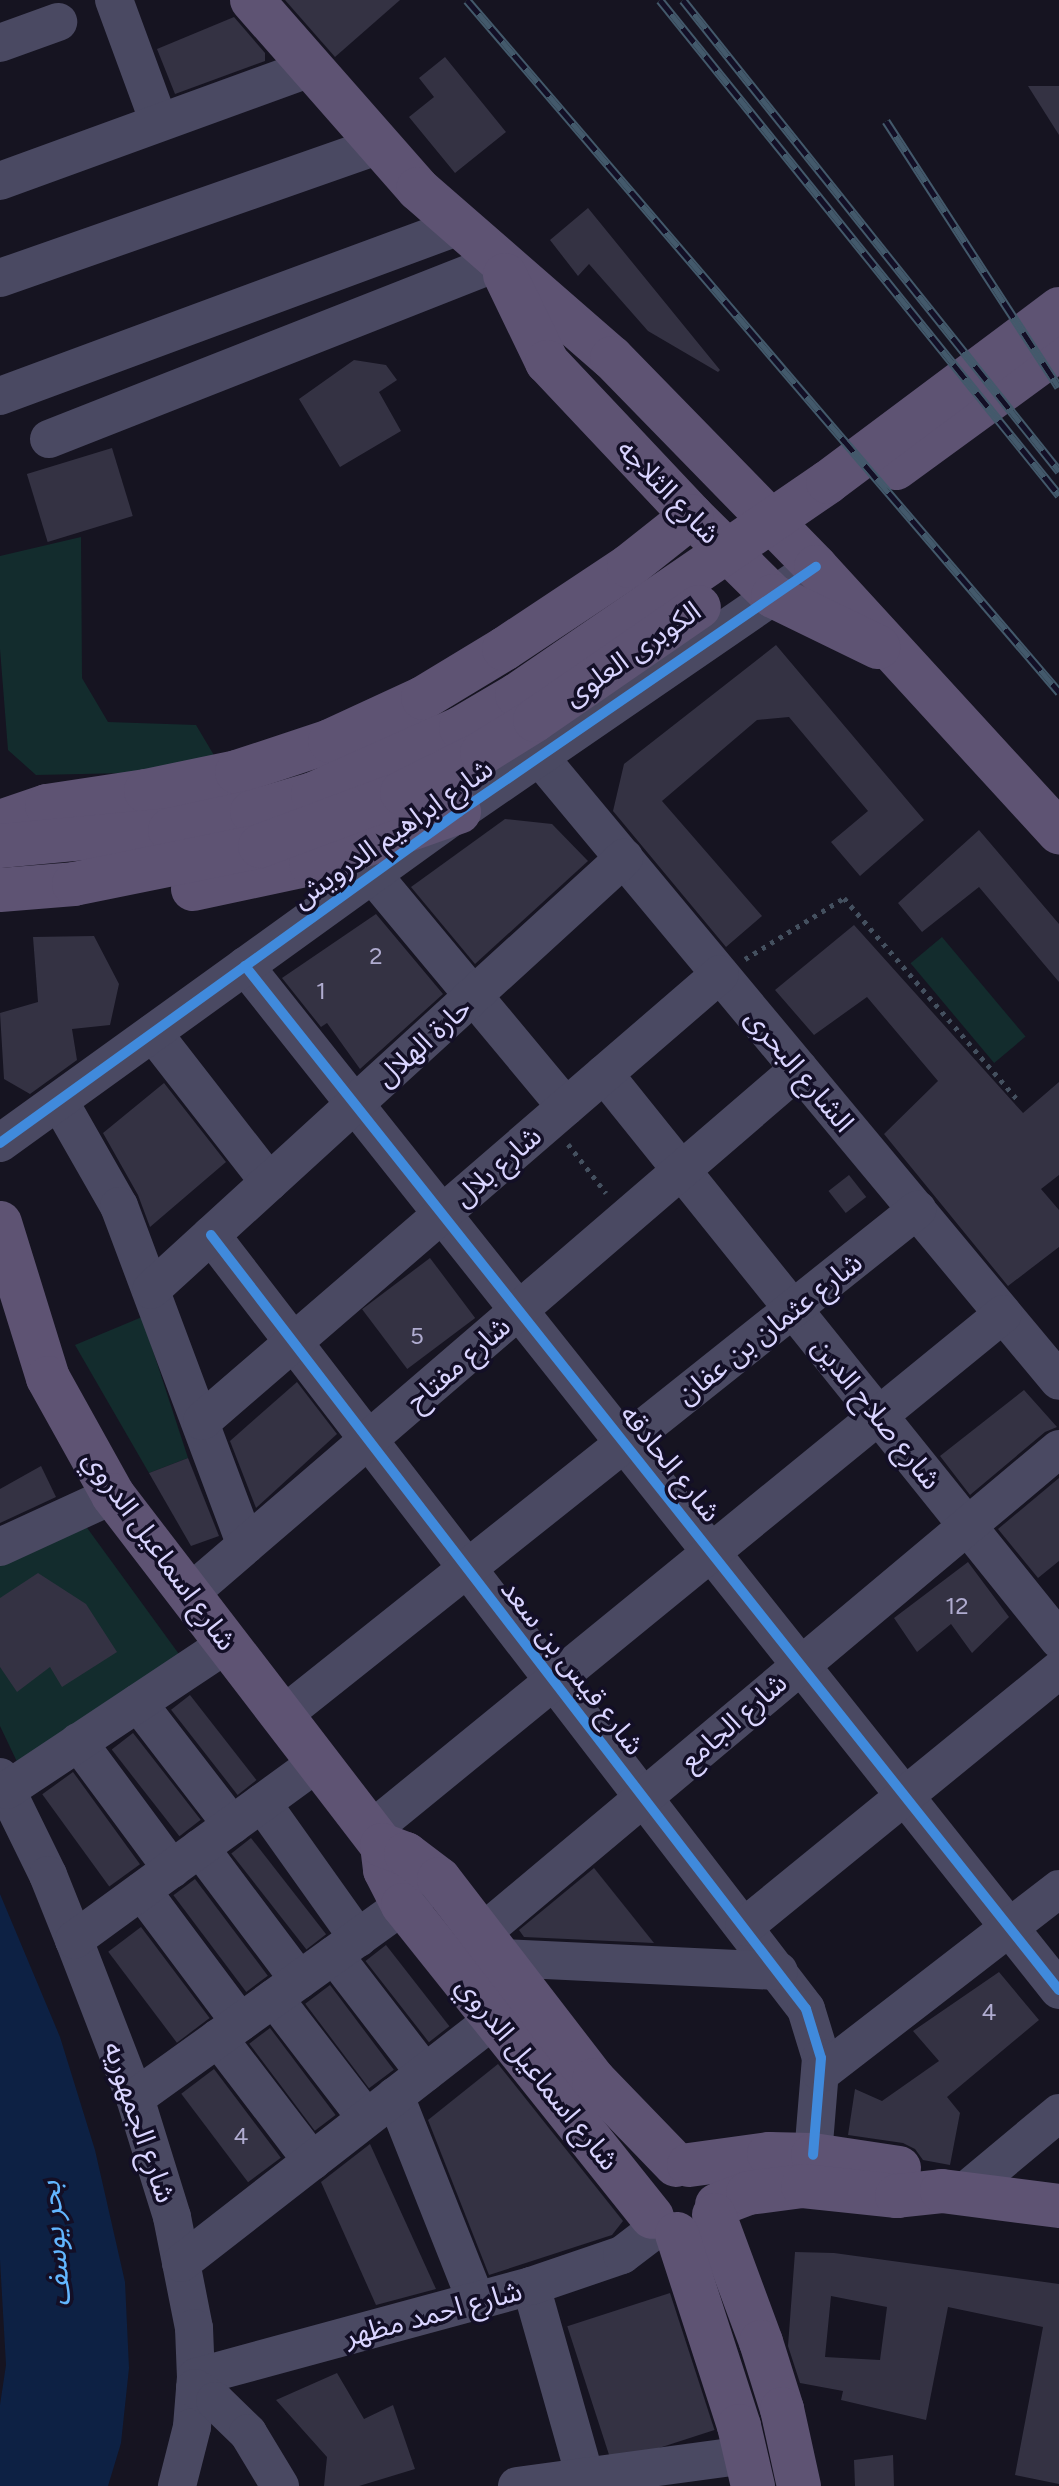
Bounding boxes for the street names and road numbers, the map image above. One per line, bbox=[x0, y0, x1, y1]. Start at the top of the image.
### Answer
street label: شارع الثلاجه bbox=[611, 432, 727, 550]
street label: الكوبرى العلوى bbox=[557, 593, 707, 713]
street label: شارع ابراهيم الدرويش bbox=[285, 751, 499, 915]
street label: حارة الهلال bbox=[368, 991, 478, 1093]
street label: الشارع البحرى bbox=[739, 1001, 861, 1139]
street label: شارع بلال bbox=[446, 1119, 548, 1213]
street label: شارع عثمان بن عفان bbox=[669, 1245, 869, 1411]
street label: شارع مفتاح bbox=[399, 1309, 517, 1417]
street label: شارع صلاح الدين bbox=[805, 1330, 949, 1496]
street label: شارع الحادقه bbox=[614, 1398, 728, 1528]
street label: شارع اسماعيل الدروي bbox=[76, 1443, 244, 1657]
street label: شارع قيس بن سعد bbox=[494, 1573, 652, 1761]
street label: شارع الجامع bbox=[673, 1665, 793, 1777]
street label: شارع اسماعيل الدروي bbox=[450, 1969, 626, 2177]
street label: شارع الجمهوريه bbox=[97, 2037, 183, 2207]
street label: شارع احمد مظهر bbox=[341, 2273, 525, 2353]

